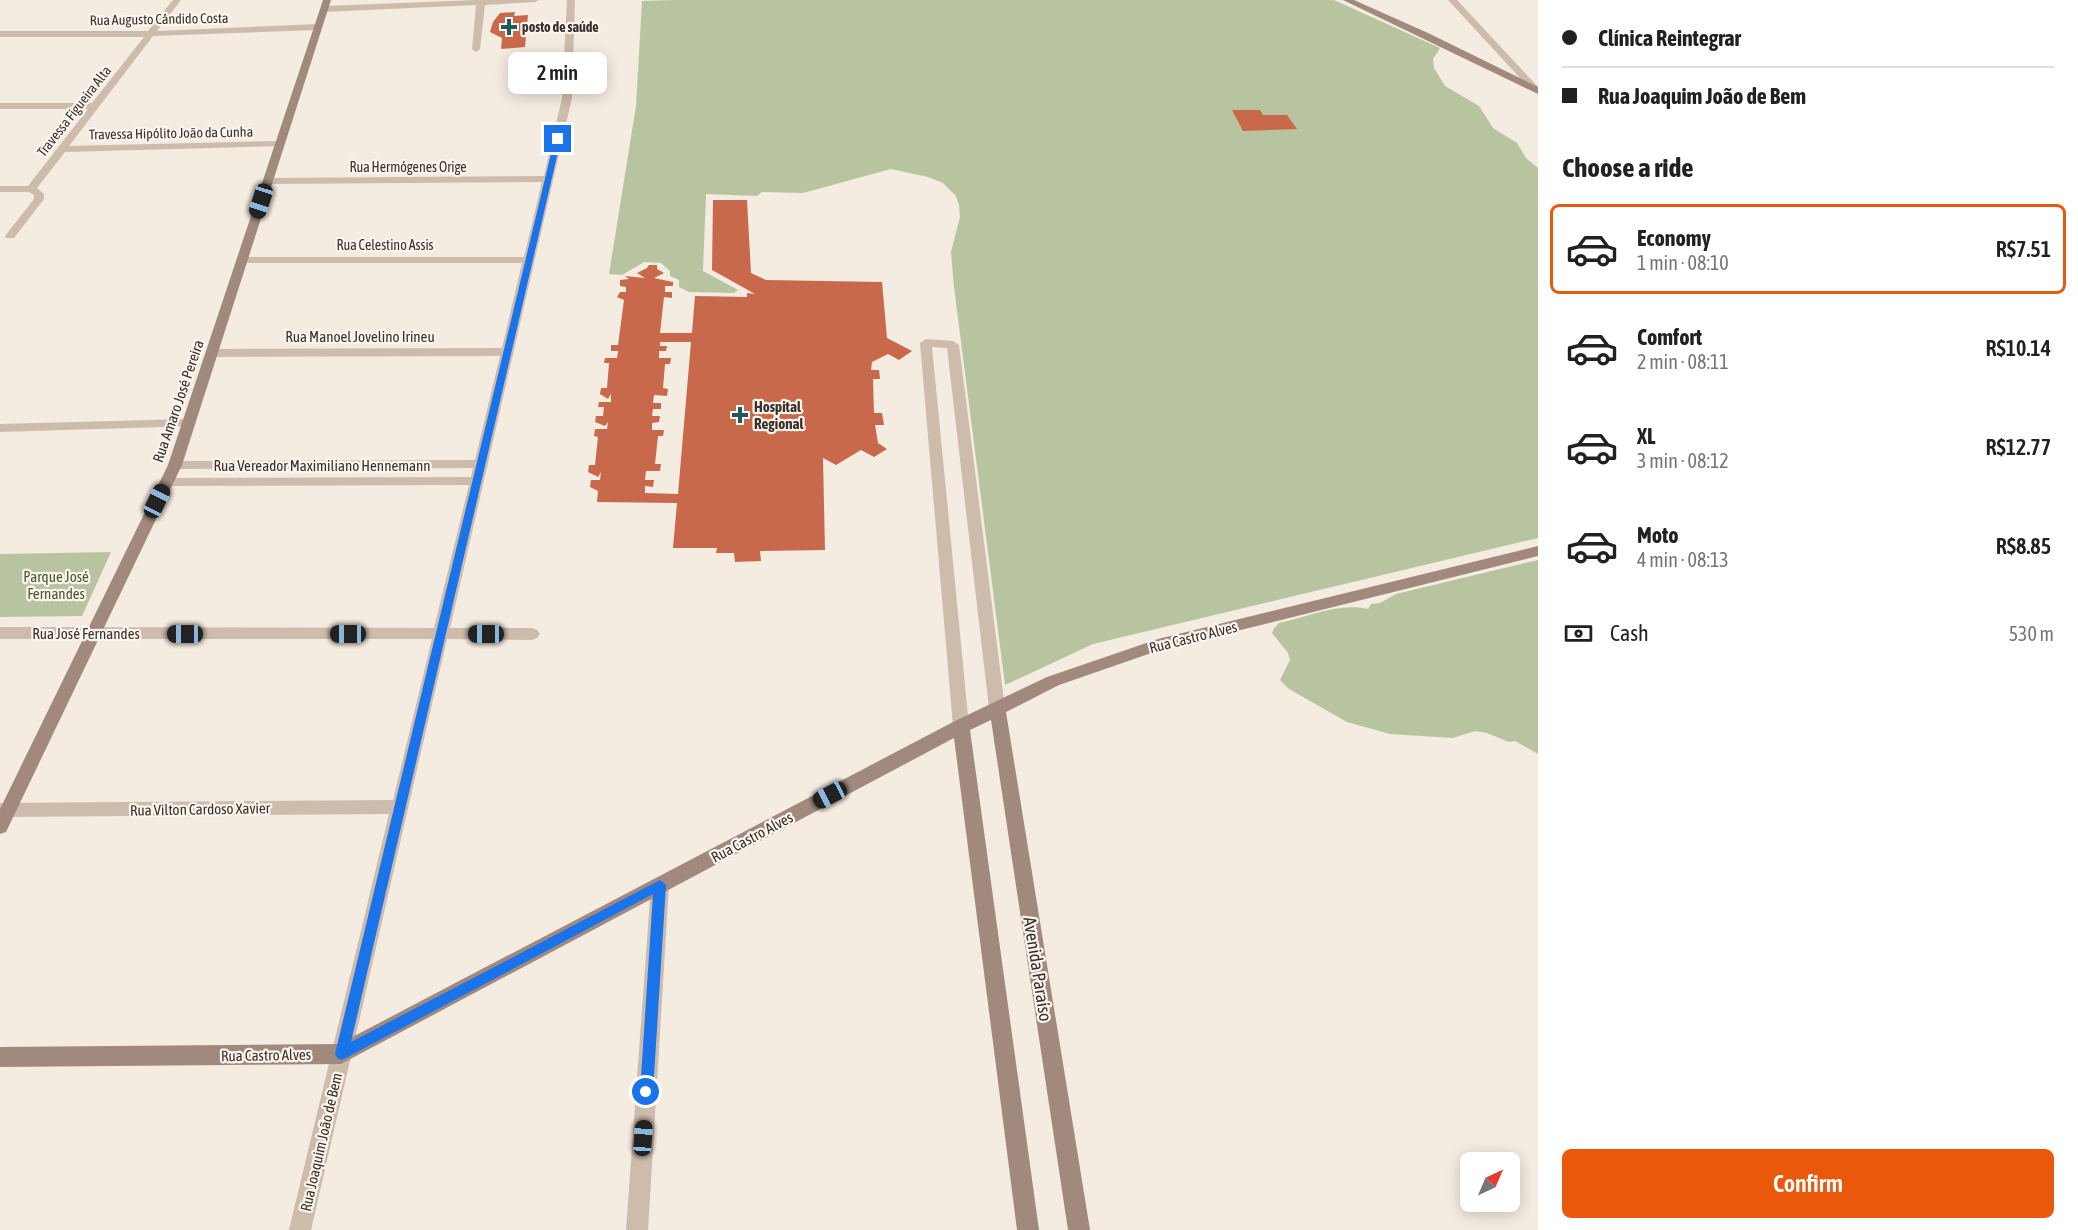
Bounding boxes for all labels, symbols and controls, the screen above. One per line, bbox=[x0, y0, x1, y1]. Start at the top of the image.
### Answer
street label: Rua Augusto Cândido Costa bbox=[89, 10, 229, 28]
marker: posto de saúde bbox=[500, 18, 518, 36]
place label: posto de saúde bbox=[522, 19, 599, 35]
text: Clínica Reintegrar bbox=[1598, 25, 1741, 51]
callout: 2 min bbox=[508, 52, 608, 94]
text: 2 min bbox=[537, 61, 578, 84]
street label: Travessa Figueira Alta bbox=[34, 63, 114, 159]
text: Rua Joaquim João de Bem bbox=[1598, 83, 1806, 109]
street label: Travessa Hipólito João da Cunha bbox=[89, 124, 253, 142]
route end bbox=[544, 125, 571, 152]
text: Choose a ride bbox=[1562, 152, 1694, 183]
street label: Rua Hermógenes Orige bbox=[349, 159, 467, 175]
car bbox=[247, 181, 275, 221]
icon: car bbox=[1565, 222, 1619, 276]
text: Economy bbox=[1637, 225, 1711, 251]
text: R$7.51 bbox=[1996, 236, 2051, 262]
street label: Rua Celestino Assis bbox=[336, 237, 434, 253]
text: 1 min · 08:10 bbox=[1637, 251, 1729, 274]
icon: car bbox=[1565, 321, 1619, 375]
text: Comfort bbox=[1637, 324, 1702, 350]
street label: Rua Manoel Jovelino Irineu bbox=[285, 328, 435, 345]
text: R$10.14 bbox=[1985, 335, 2051, 361]
street label: Rua Amaro José Pereira bbox=[149, 338, 207, 464]
text: 2 min · 08:11 bbox=[1637, 350, 1729, 373]
place label: Hospital Regional bbox=[754, 398, 805, 432]
marker: Hospital Regional bbox=[731, 406, 749, 424]
icon: car bbox=[1565, 420, 1619, 474]
text: XL bbox=[1637, 423, 1655, 449]
text: R$12.77 bbox=[1985, 434, 2051, 460]
text: 3 min · 08:12 bbox=[1637, 449, 1729, 472]
street label: Rua Vereador Maximiliano Hennemann bbox=[213, 457, 431, 474]
car bbox=[141, 481, 173, 521]
icon: car bbox=[1565, 519, 1619, 573]
text: Moto bbox=[1637, 522, 1679, 548]
text: R$8.85 bbox=[1996, 533, 2051, 559]
text: 4 min · 08:13 bbox=[1637, 548, 1729, 571]
park label: Parque José Fernandes bbox=[23, 568, 89, 602]
icon: cash bbox=[1562, 617, 1595, 650]
street label: Rua Castro Alves bbox=[1147, 618, 1239, 656]
text: Cash bbox=[1610, 620, 1649, 646]
text: 530 m bbox=[2009, 622, 2054, 645]
street label: Rua José Fernandes bbox=[32, 625, 140, 642]
car bbox=[167, 625, 203, 643]
car bbox=[330, 625, 366, 643]
car bbox=[468, 625, 504, 643]
car bbox=[810, 779, 850, 811]
street label: Rua Vilton Cardoso Xavier bbox=[130, 799, 271, 819]
street label: Rua Castro Alves bbox=[708, 808, 796, 866]
street label: Avenida Paraíso bbox=[1019, 915, 1057, 1023]
street label: Rua Castro Alves bbox=[221, 1046, 311, 1064]
street label: Rua Joaquim João de Bem bbox=[297, 1071, 345, 1213]
route start bbox=[632, 1078, 659, 1105]
car bbox=[633, 1119, 653, 1157]
button: Confirm bbox=[1562, 1149, 2054, 1218]
north arrow bbox=[1460, 1152, 1520, 1212]
map controls bbox=[1460, 1152, 1520, 1212]

